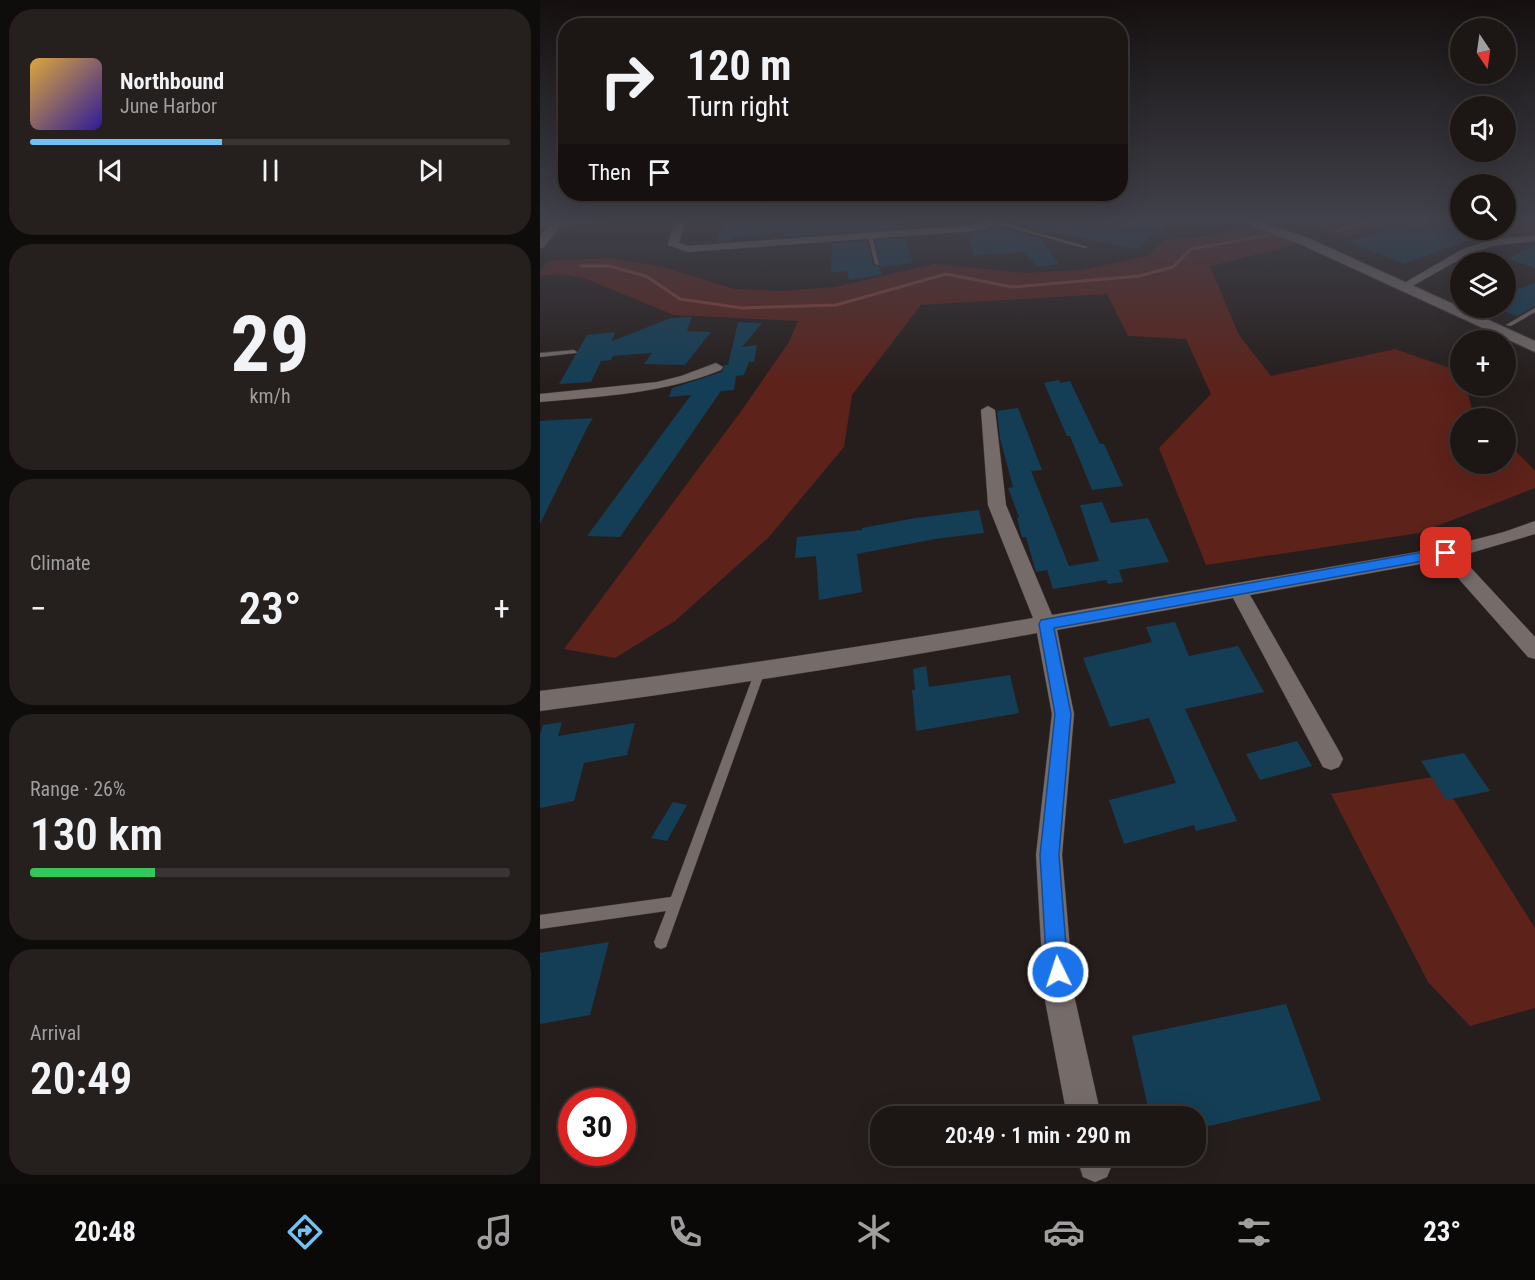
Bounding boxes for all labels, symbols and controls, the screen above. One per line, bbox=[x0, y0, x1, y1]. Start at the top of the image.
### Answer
north arrow bbox=[1450, 18, 1516, 84]
map controls bbox=[1450, 18, 1516, 474]
text: 120 m bbox=[687, 41, 792, 90]
icon: right bbox=[588, 42, 666, 120]
text: Northbound bbox=[120, 69, 224, 94]
text: Turn right bbox=[687, 91, 789, 123]
text: June Harbor bbox=[120, 94, 217, 118]
button: sound bbox=[1450, 96, 1516, 162]
icon: previous bbox=[94, 154, 127, 187]
icon: pause bbox=[254, 154, 287, 187]
icon: next bbox=[414, 154, 447, 187]
icon: arrive bbox=[643, 156, 676, 189]
text: Then bbox=[588, 160, 631, 185]
button: search bbox=[1450, 174, 1516, 240]
button: layers bbox=[1450, 252, 1516, 318]
text: 29 bbox=[231, 299, 309, 390]
button: + bbox=[1450, 330, 1516, 396]
text: km/h bbox=[249, 384, 291, 408]
button: − bbox=[1450, 408, 1516, 474]
pin bbox=[1420, 527, 1471, 578]
icon: arrive bbox=[1429, 536, 1462, 569]
text: Climate bbox=[30, 551, 90, 575]
text: 23° bbox=[239, 582, 301, 635]
text: − bbox=[30, 589, 47, 628]
text: + bbox=[494, 589, 510, 628]
text: Range · 26% bbox=[30, 777, 126, 801]
text: 130 km bbox=[30, 808, 163, 861]
position arrow bbox=[1026, 940, 1090, 1004]
text: Arrival bbox=[30, 1021, 81, 1045]
text: 20:49 bbox=[30, 1052, 132, 1105]
speed limit sign: 30 bbox=[558, 1088, 636, 1166]
text: 20:49 · 1 min · 290 m bbox=[945, 1123, 1131, 1148]
icon: directions bbox=[284, 1211, 326, 1253]
icon: music bbox=[474, 1211, 516, 1253]
icon: phone bbox=[664, 1211, 706, 1253]
icon: climate bbox=[853, 1211, 895, 1253]
icon: car bbox=[1043, 1211, 1085, 1253]
icon: filters bbox=[1233, 1211, 1275, 1253]
text: 20:48 bbox=[74, 1216, 136, 1248]
text: 23° bbox=[1423, 1216, 1461, 1248]

